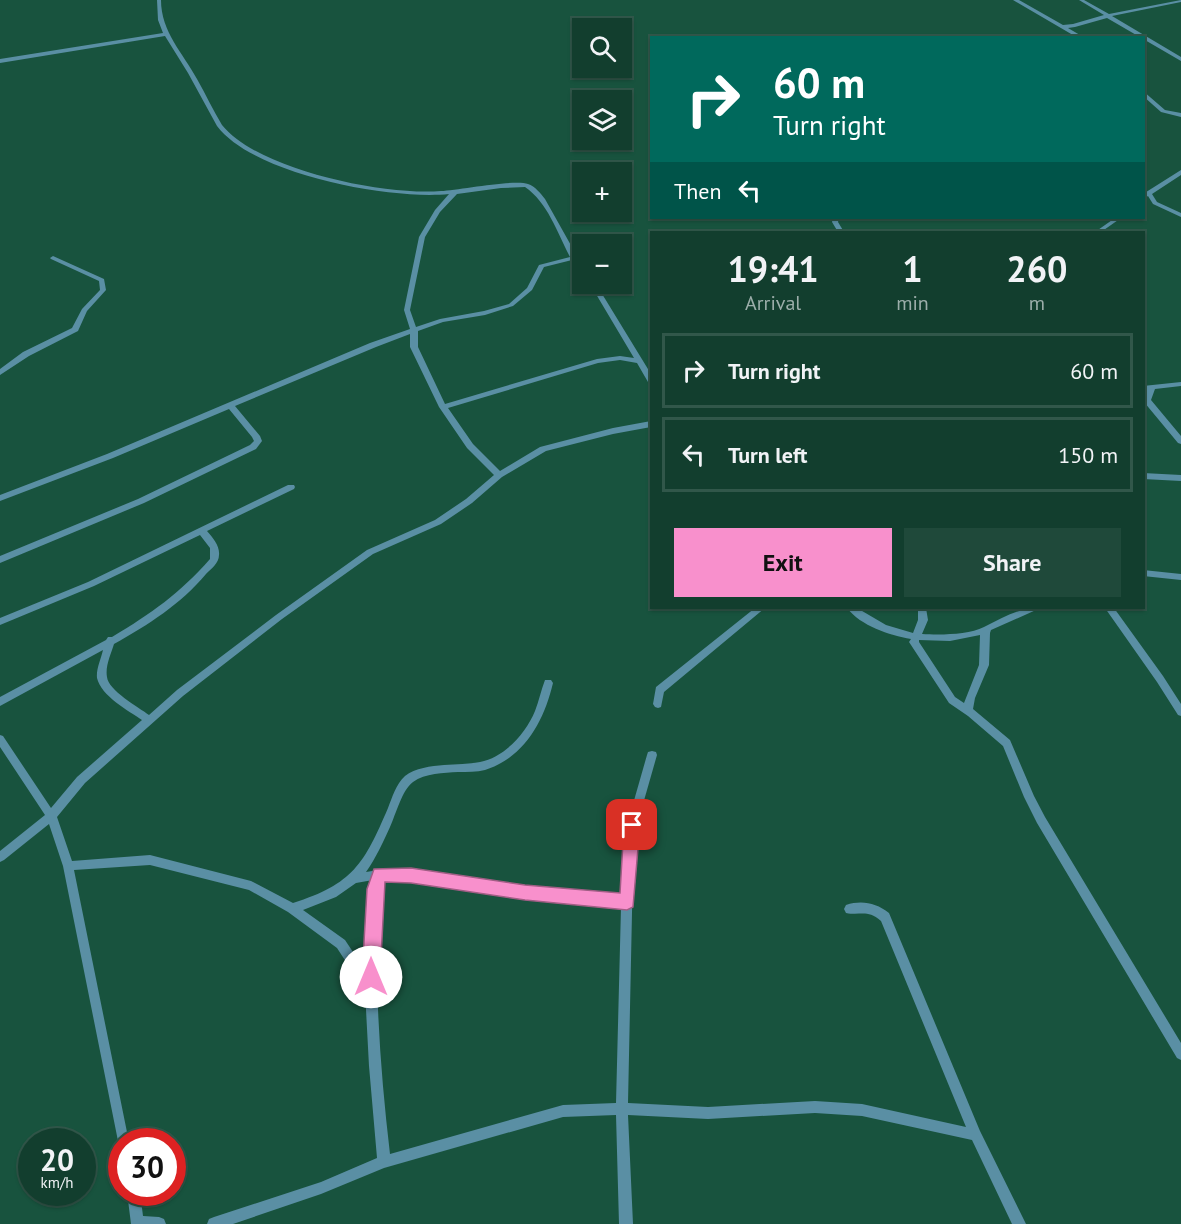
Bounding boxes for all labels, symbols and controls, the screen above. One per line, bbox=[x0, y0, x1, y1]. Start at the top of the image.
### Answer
map controls bbox=[572, 18, 632, 294]
button: search bbox=[572, 18, 632, 78]
text: 60 m bbox=[773, 55, 865, 110]
icon: right bbox=[674, 60, 752, 138]
button: layers bbox=[572, 90, 632, 150]
text: Turn right bbox=[773, 108, 886, 142]
button: + bbox=[572, 162, 632, 222]
icon: left bbox=[733, 174, 766, 207]
text: Then bbox=[674, 177, 721, 205]
button: − bbox=[572, 234, 632, 294]
text: 19:41 bbox=[727, 245, 819, 292]
text: 1 bbox=[902, 245, 923, 292]
text: 260 bbox=[1006, 245, 1068, 292]
text: Arrival bbox=[745, 290, 801, 316]
text: min bbox=[896, 290, 929, 316]
text: m bbox=[1029, 290, 1045, 316]
icon: right bbox=[677, 354, 710, 387]
text: Turn right bbox=[728, 357, 820, 385]
text: 60 m bbox=[1070, 357, 1118, 385]
icon: left bbox=[677, 438, 710, 471]
text: Turn left bbox=[728, 441, 808, 469]
text: 150 m bbox=[1058, 441, 1118, 469]
button: Exit bbox=[674, 528, 892, 597]
button: Share bbox=[904, 528, 1121, 597]
pin bbox=[606, 799, 657, 850]
icon: arrive bbox=[615, 808, 648, 841]
position arrow bbox=[339, 945, 403, 1009]
speed limit sign: 30 bbox=[108, 1128, 186, 1206]
text: 20 bbox=[40, 1140, 74, 1179]
text: km/h bbox=[41, 1173, 73, 1192]

